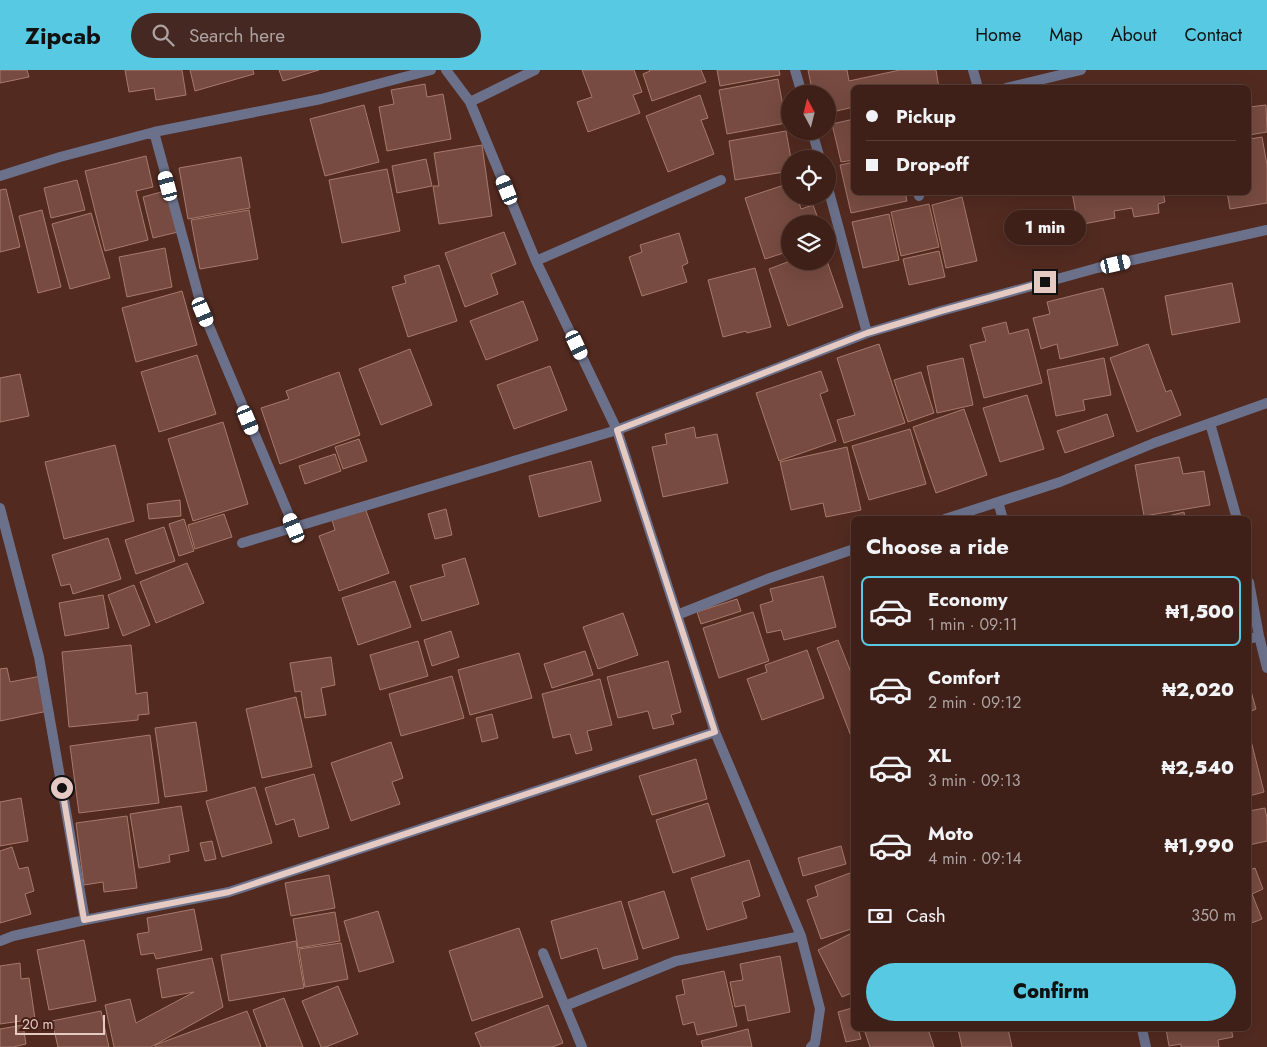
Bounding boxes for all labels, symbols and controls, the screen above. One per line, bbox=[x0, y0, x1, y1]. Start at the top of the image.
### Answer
search box bbox=[131, 13, 481, 58]
text: Zipcab bbox=[25, 18, 101, 53]
icon: search bbox=[149, 21, 177, 49]
text: Search here bbox=[189, 22, 285, 49]
text: Home bbox=[975, 22, 1021, 48]
text: Map bbox=[1049, 22, 1083, 48]
text: About bbox=[1111, 22, 1156, 48]
text: Contact bbox=[1184, 22, 1242, 48]
north arrow bbox=[781, 85, 836, 140]
map controls bbox=[781, 85, 836, 270]
text: Pickup bbox=[896, 103, 956, 130]
button: locate bbox=[781, 150, 836, 205]
text: Drop-off bbox=[896, 151, 969, 178]
car bbox=[156, 170, 179, 202]
car bbox=[494, 173, 519, 207]
callout: 1 min bbox=[1004, 210, 1086, 244]
button: layers bbox=[781, 215, 836, 270]
text: 1 min bbox=[1025, 216, 1065, 239]
car bbox=[1099, 253, 1132, 275]
route end bbox=[1034, 271, 1056, 293]
car bbox=[190, 295, 215, 329]
car bbox=[563, 328, 590, 362]
car bbox=[235, 403, 260, 437]
car bbox=[281, 511, 306, 545]
text: Choose a ride bbox=[866, 530, 1009, 562]
text: Economy bbox=[928, 586, 1008, 613]
icon: car bbox=[868, 589, 913, 634]
text: ₦1,500 bbox=[1165, 598, 1234, 625]
text: 1 min · 09:11 bbox=[928, 613, 1017, 636]
text: Comfort bbox=[928, 664, 1000, 691]
icon: car bbox=[868, 667, 913, 712]
text: ₦2,020 bbox=[1162, 676, 1234, 703]
text: 2 min · 09:12 bbox=[928, 691, 1021, 714]
text: XL bbox=[928, 742, 951, 769]
icon: car bbox=[868, 745, 913, 790]
text: ₦2,540 bbox=[1162, 754, 1234, 781]
text: 3 min · 09:13 bbox=[928, 769, 1021, 792]
route start bbox=[51, 777, 73, 799]
text: Moto bbox=[928, 820, 973, 847]
icon: car bbox=[868, 823, 913, 868]
text: ₦1,990 bbox=[1165, 832, 1234, 859]
text: 4 min · 09:14 bbox=[928, 847, 1022, 870]
icon: cash bbox=[866, 902, 894, 930]
text: Cash bbox=[906, 902, 946, 929]
text: 350 m bbox=[1191, 904, 1236, 927]
button: Confirm bbox=[866, 963, 1236, 1021]
scale bar bbox=[15, 1012, 105, 1035]
text: 20 m bbox=[22, 1014, 54, 1034]

